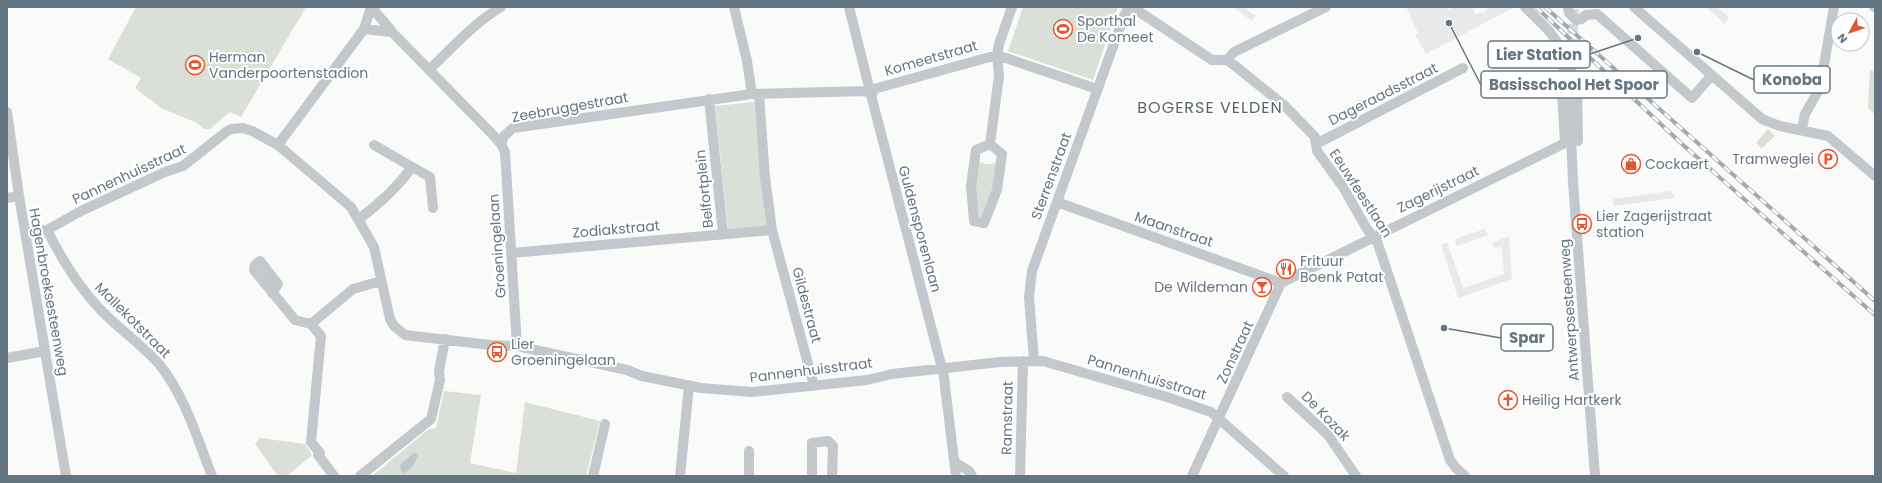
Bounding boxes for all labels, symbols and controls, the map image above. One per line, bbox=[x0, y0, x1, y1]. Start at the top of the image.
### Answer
place label: Sporthal De Komeet bbox=[1077, 11, 1154, 47]
north arrow bbox=[1830, 12, 1870, 52]
sports icon: Sporthal De Komeet bbox=[1052, 18, 1074, 40]
text: N bbox=[1834, 30, 1851, 47]
street label: Komeetstraat bbox=[882, 35, 980, 81]
callout: Lier Station bbox=[1488, 41, 1590, 68]
text: Lier Station bbox=[1496, 44, 1582, 65]
place label: Herman Vanderpoortenstadion bbox=[209, 47, 368, 83]
sports icon: Herman Vanderpoortenstadion bbox=[184, 54, 206, 76]
street label: Dageraadsstraat bbox=[1325, 58, 1441, 130]
callout: Konoba bbox=[1754, 66, 1830, 93]
text: Konoba bbox=[1762, 69, 1822, 90]
callout: Basisschool Het Spoor bbox=[1481, 71, 1667, 98]
text: Basisschool Het Spoor bbox=[1489, 74, 1660, 95]
street label: Zeebruggestraat bbox=[510, 87, 630, 127]
district label: BOGERSE VELDEN bbox=[1137, 96, 1283, 119]
street label: Sterrenstraat bbox=[1026, 129, 1076, 223]
street label: Pannenhuisstraat bbox=[69, 139, 189, 209]
street label: Eeuwfeestlaan bbox=[1325, 145, 1397, 241]
parking icon: Tramweglei bbox=[1817, 148, 1839, 170]
street label: Belfortplein bbox=[690, 149, 718, 229]
place label: Tramweglei bbox=[1732, 149, 1814, 169]
shop icon: Cockaert bbox=[1620, 153, 1642, 175]
place label: Cockaert bbox=[1645, 154, 1709, 174]
street label: Zagerijstraat bbox=[1394, 161, 1482, 217]
street label: Guldensporenlaan bbox=[893, 163, 947, 295]
street label: Groeningelaan bbox=[483, 193, 511, 299]
street label: Hagenbroeksesteenweg bbox=[24, 206, 74, 378]
street label: Maanstraat bbox=[1132, 206, 1216, 252]
place label: Lier Zagerijstraat station bbox=[1596, 206, 1712, 242]
bus stop icon: Lier Zagerijstraat station bbox=[1571, 213, 1593, 235]
street label: Zodiakstraat bbox=[571, 215, 661, 243]
street label: Antwerpsesteenweg bbox=[1554, 238, 1584, 382]
place label: Frituur Boenk Patat bbox=[1300, 251, 1383, 287]
restaurant icon: Frituur Boenk Patat bbox=[1275, 258, 1297, 280]
street label: Gildestraat bbox=[787, 265, 827, 345]
bar icon: De Wildeman bbox=[1251, 276, 1273, 298]
place label: De Wildeman bbox=[1154, 277, 1248, 297]
street label: Mallekotstraat bbox=[91, 278, 175, 362]
street label: Zonstraat bbox=[1212, 317, 1258, 387]
callout: Spar bbox=[1501, 324, 1553, 351]
text: Spar bbox=[1509, 327, 1546, 348]
place label: Lier Groeningelaan bbox=[511, 334, 616, 370]
bus stop icon: Lier Groeningelaan bbox=[486, 341, 508, 363]
street label: Pannenhuisstraat bbox=[1085, 349, 1209, 405]
street label: Pannenhuisstraat bbox=[749, 353, 873, 387]
street label: Ramstraat bbox=[996, 381, 1018, 455]
street label: De Kozak bbox=[1297, 386, 1356, 446]
church icon: Heilig Hartkerk bbox=[1497, 389, 1519, 411]
place label: Heilig Hartkerk bbox=[1522, 390, 1622, 410]

